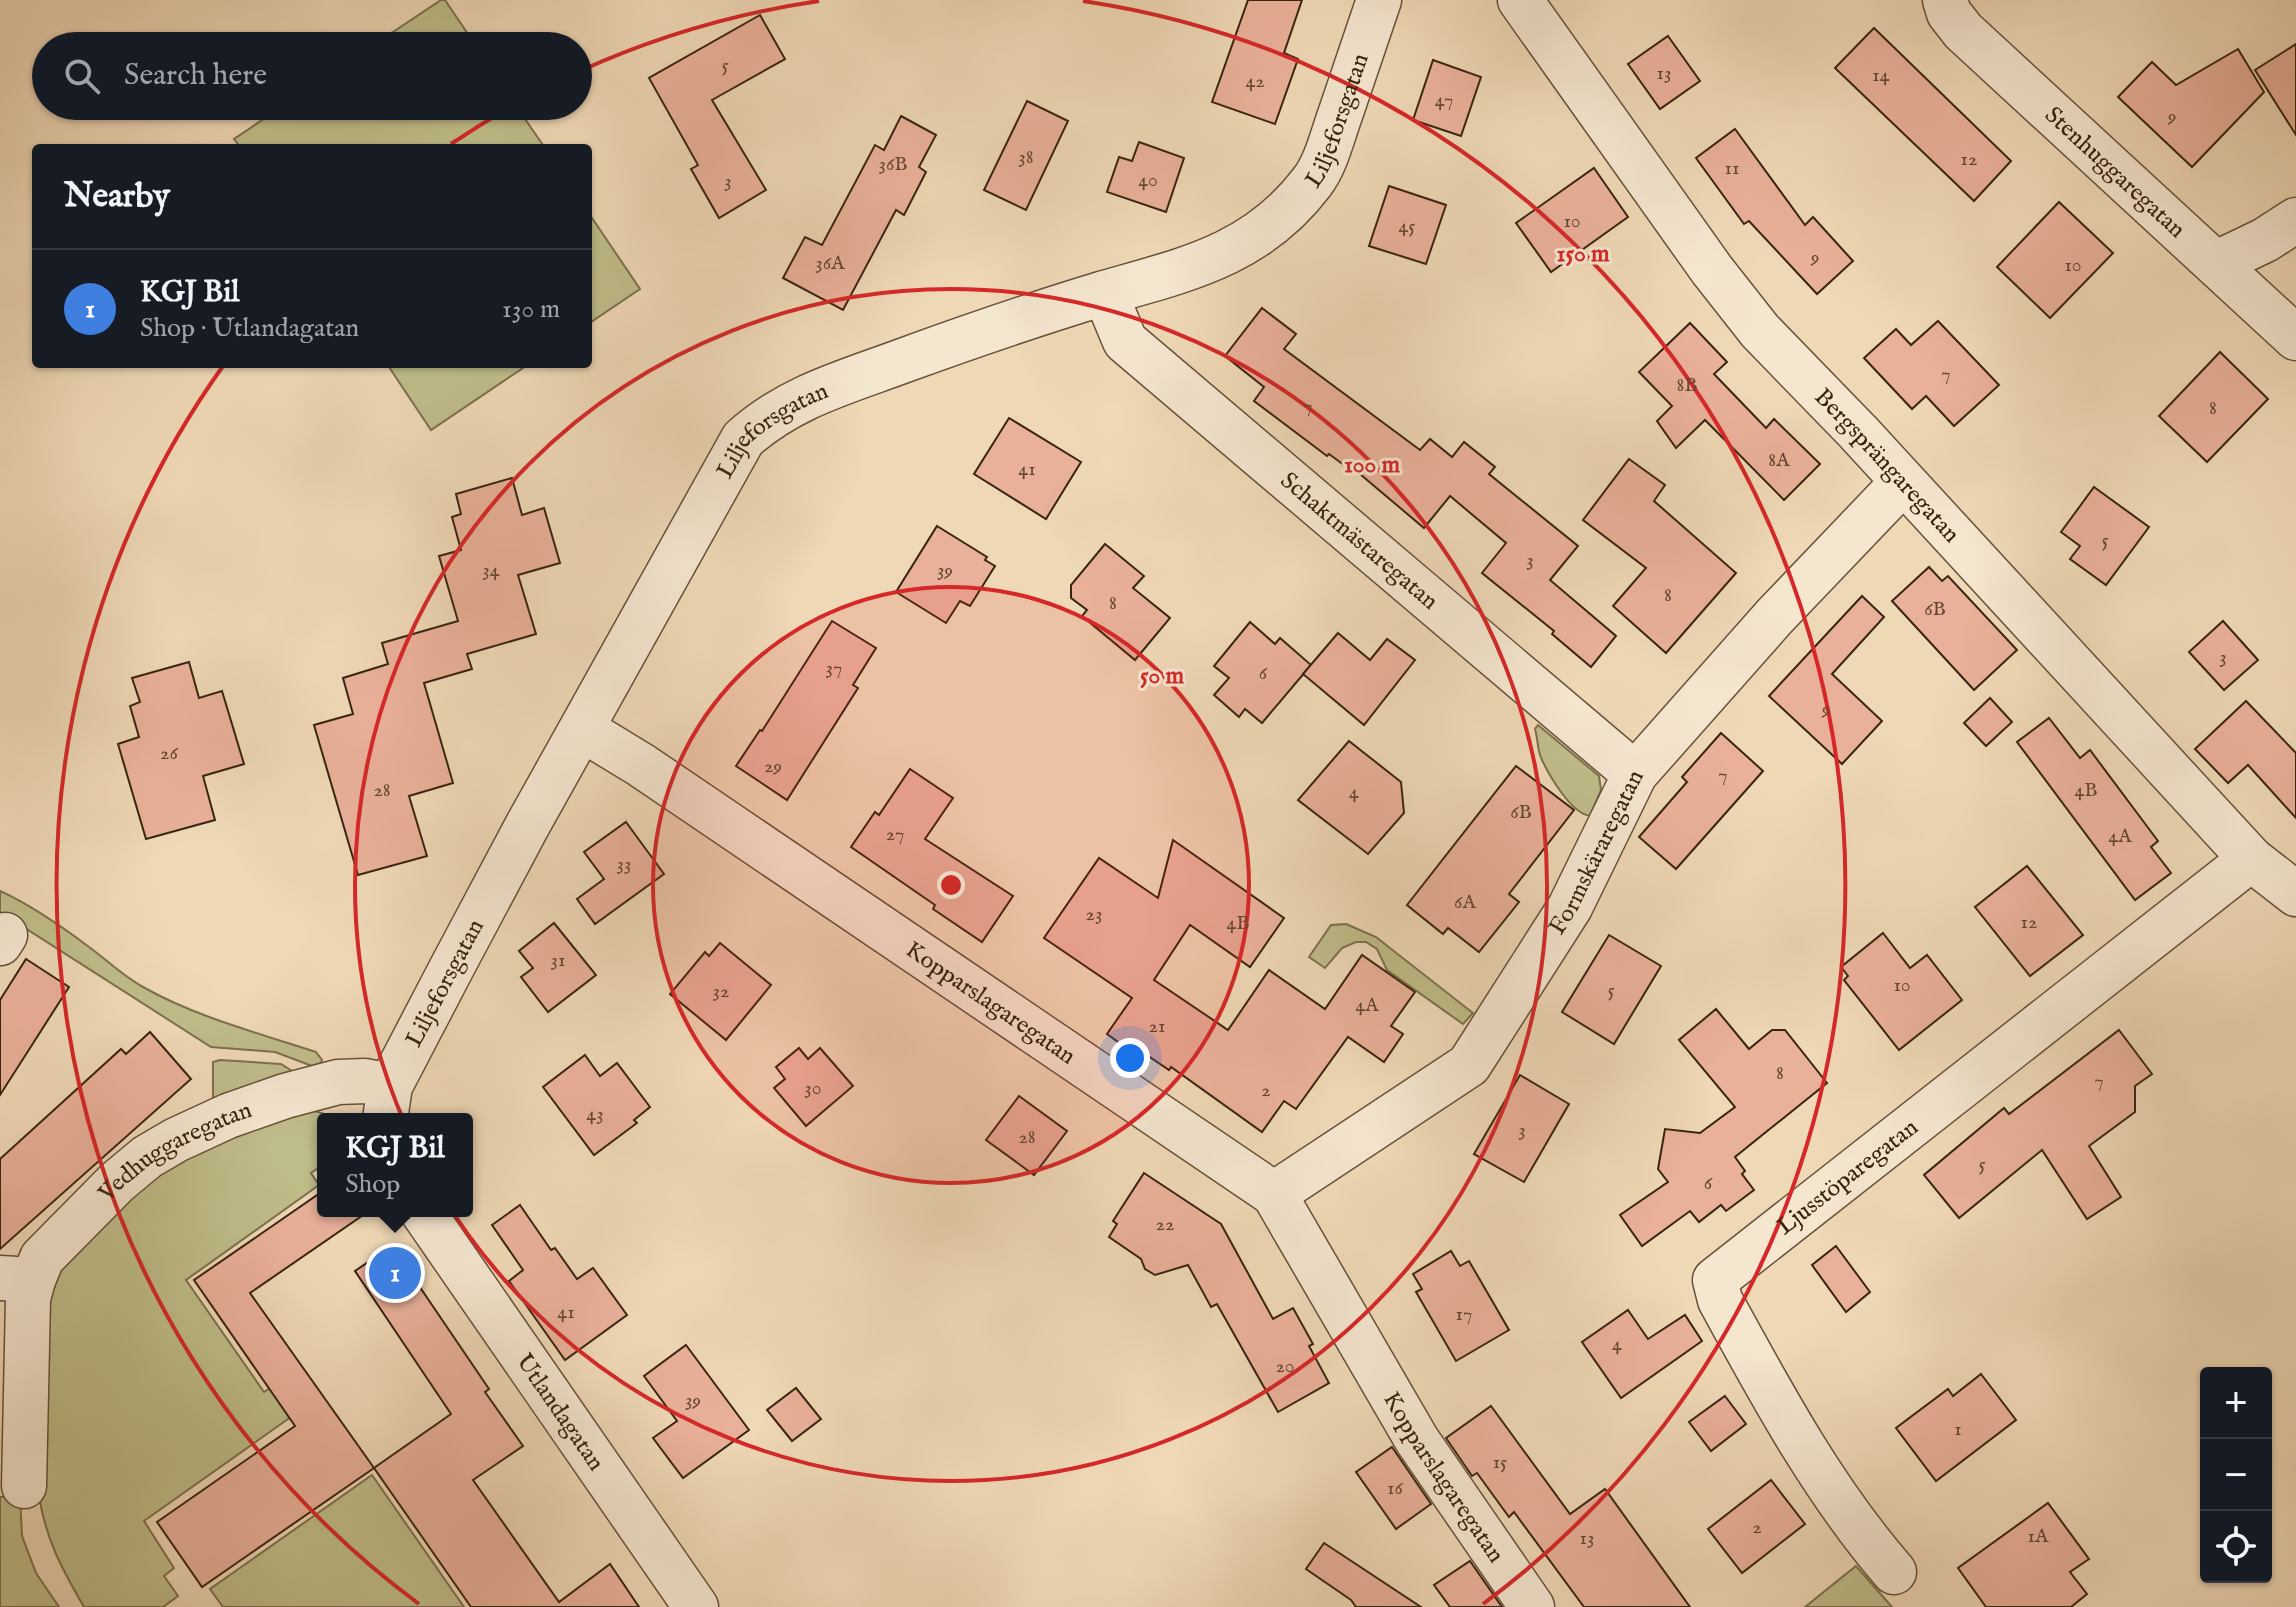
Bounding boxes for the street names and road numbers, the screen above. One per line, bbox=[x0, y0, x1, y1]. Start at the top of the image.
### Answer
street label: Liljeforsgatan bbox=[1299, 49, 1377, 194]
street label: Stenhuggaregatan bbox=[2038, 100, 2192, 246]
street label: Liljeforsgatan bbox=[710, 376, 833, 484]
street label: Bergsprängaregatan bbox=[1807, 382, 1966, 550]
street label: Schaktmästaregatan bbox=[1274, 466, 1444, 617]
street label: Formskäraregatan bbox=[1542, 765, 1652, 941]
street label: Liljeforsgatan bbox=[399, 914, 492, 1053]
street label: Kopparslagaregatan bbox=[899, 935, 1081, 1072]
street label: Vedhuggaregatan bbox=[92, 1095, 256, 1209]
street label: Ljusstöparegatan bbox=[1771, 1112, 1925, 1243]
street label: Utlandagatan bbox=[508, 1348, 611, 1477]
street label: Kopparslagaregatan bbox=[1375, 1386, 1511, 1569]

